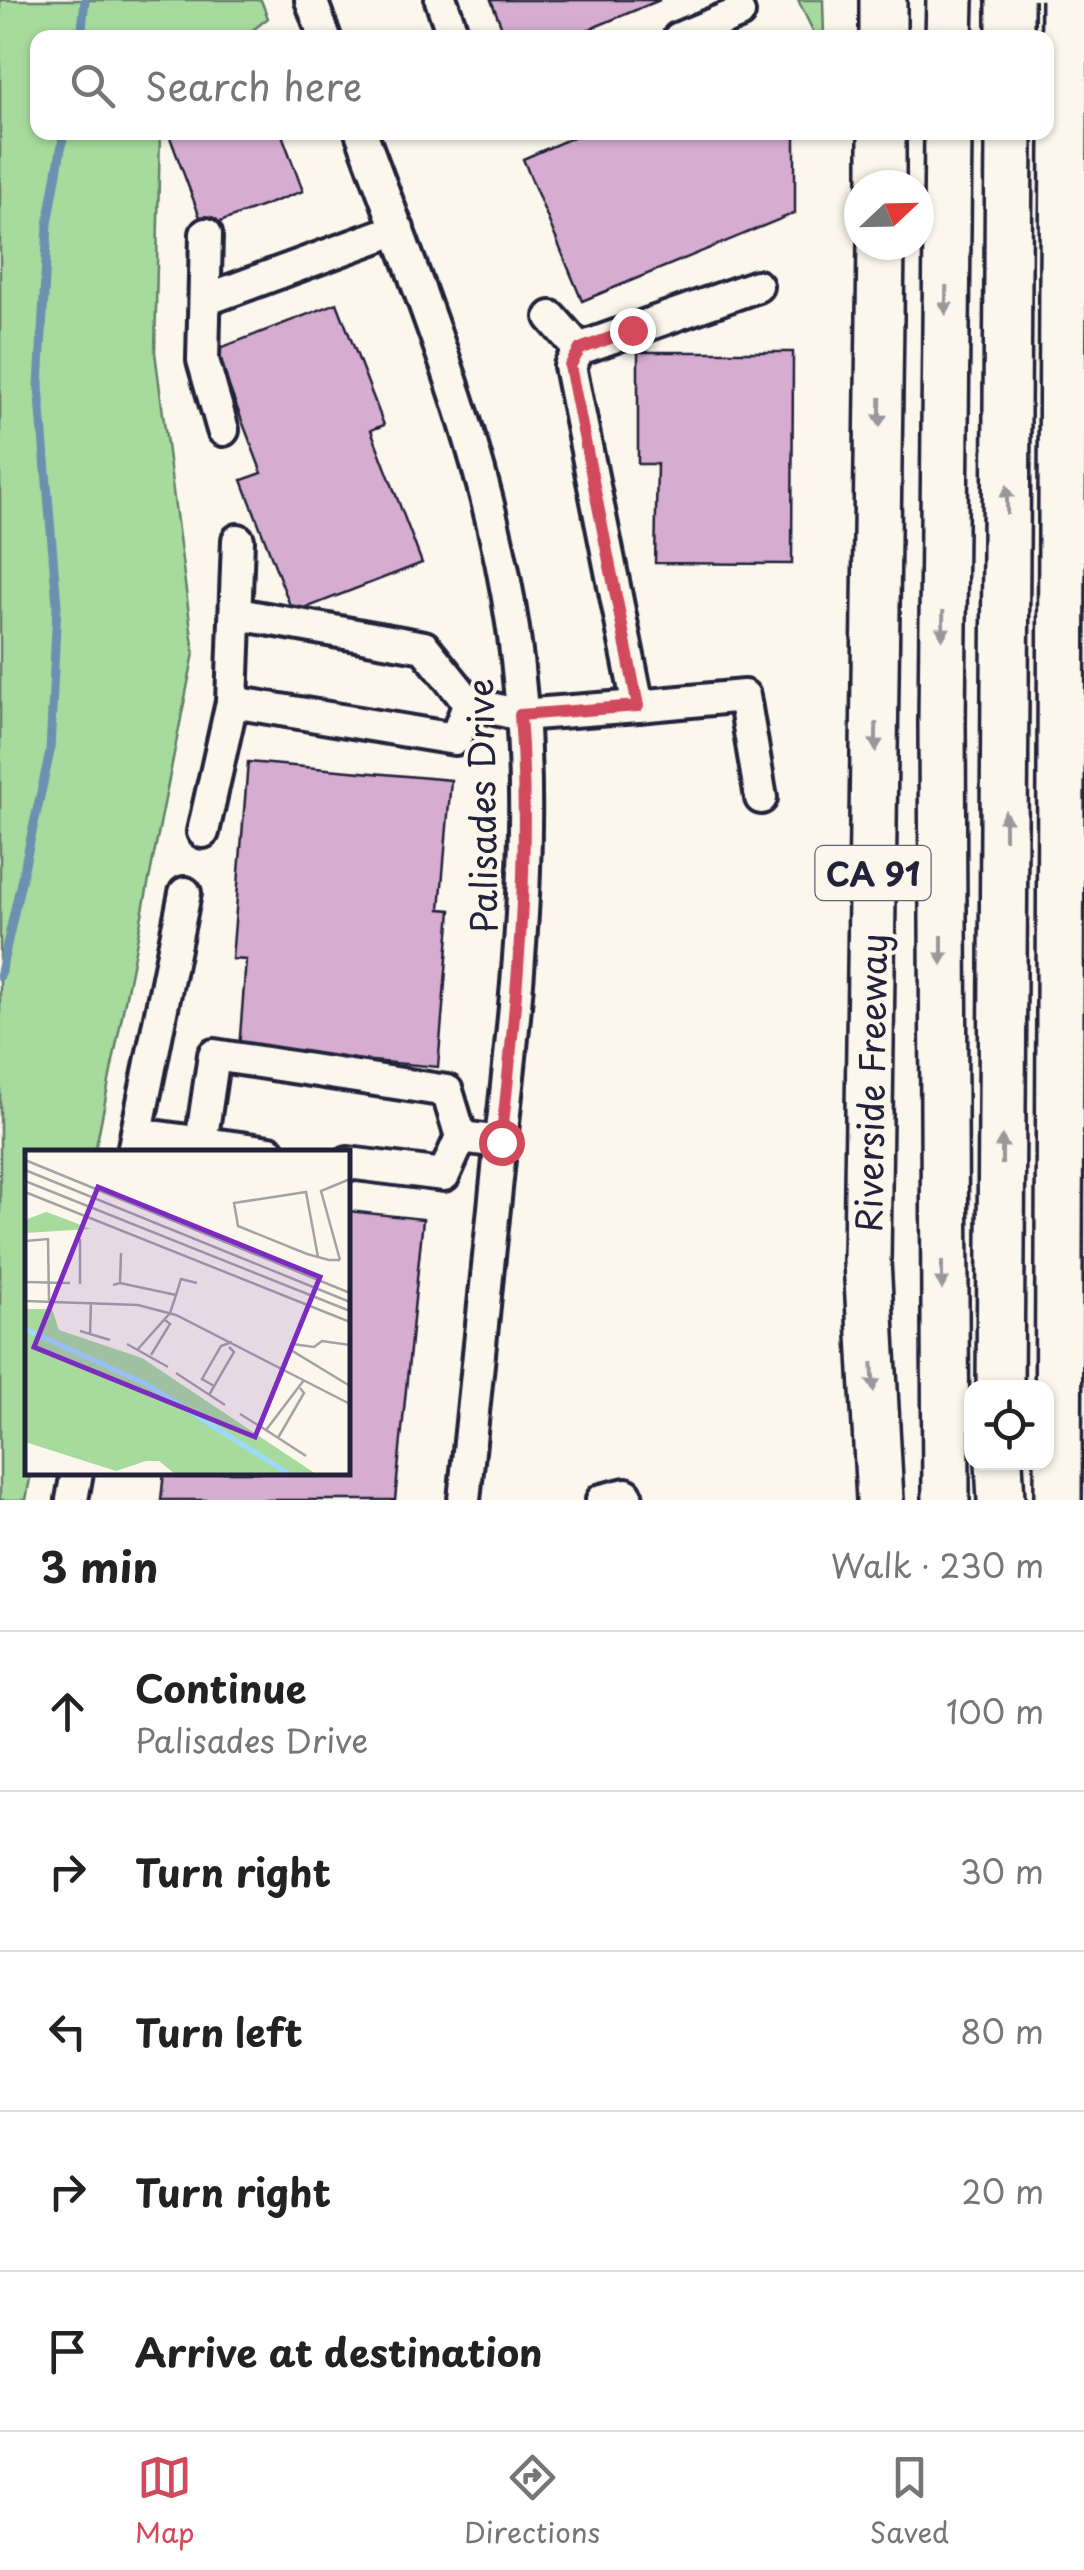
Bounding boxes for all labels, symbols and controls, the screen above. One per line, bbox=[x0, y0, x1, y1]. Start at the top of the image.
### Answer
search box bbox=[30, 30, 1054, 140]
text: Search here bbox=[145, 57, 362, 114]
icon: search bbox=[65, 58, 120, 113]
north arrow bbox=[844, 170, 934, 260]
one-way arrow bbox=[938, 284, 954, 316]
route end bbox=[610, 308, 656, 354]
one-way arrow bbox=[871, 397, 887, 429]
one-way arrow bbox=[999, 484, 1015, 516]
one-way arrow bbox=[935, 609, 951, 641]
street label: Palisades Drive bbox=[452, 678, 510, 934]
one-way arrow bbox=[867, 722, 883, 754]
one-way arrow bbox=[997, 809, 1013, 841]
road number: CA 91 bbox=[816, 846, 930, 900]
street label: Riverside Freeway bbox=[841, 933, 899, 1233]
one-way arrow bbox=[934, 934, 950, 966]
route start bbox=[479, 1120, 525, 1166]
one-way arrow bbox=[994, 1134, 1010, 1166]
inset map bbox=[25, 1150, 350, 1475]
one-way arrow bbox=[934, 1259, 950, 1291]
one-way arrow bbox=[865, 1362, 881, 1394]
map controls bbox=[964, 1380, 1054, 1470]
button: locate bbox=[964, 1380, 1054, 1470]
text: 3 min bbox=[40, 1534, 158, 1597]
text: Walk · 230 m bbox=[831, 1541, 1044, 1589]
text: Continue bbox=[135, 1659, 306, 1716]
icon: ahead bbox=[40, 1684, 95, 1739]
text: 100 m bbox=[946, 1687, 1044, 1735]
text: Palisades Drive bbox=[135, 1716, 368, 1764]
text: Turn right bbox=[135, 1843, 331, 1900]
icon: right bbox=[40, 1844, 95, 1899]
text: 30 m bbox=[960, 1847, 1044, 1895]
text: Turn left bbox=[135, 2003, 303, 2060]
icon: left bbox=[40, 2004, 95, 2059]
text: 80 m bbox=[960, 2007, 1044, 2055]
text: Turn right bbox=[135, 2163, 331, 2220]
icon: right bbox=[40, 2164, 95, 2219]
text: 20 m bbox=[962, 2167, 1044, 2215]
text: Arrive at destination bbox=[135, 2323, 543, 2380]
icon: arrive bbox=[40, 2324, 95, 2379]
tab: Map bbox=[135, 2450, 195, 2553]
tab: Directions bbox=[464, 2450, 600, 2553]
tab: Saved bbox=[870, 2450, 949, 2553]

